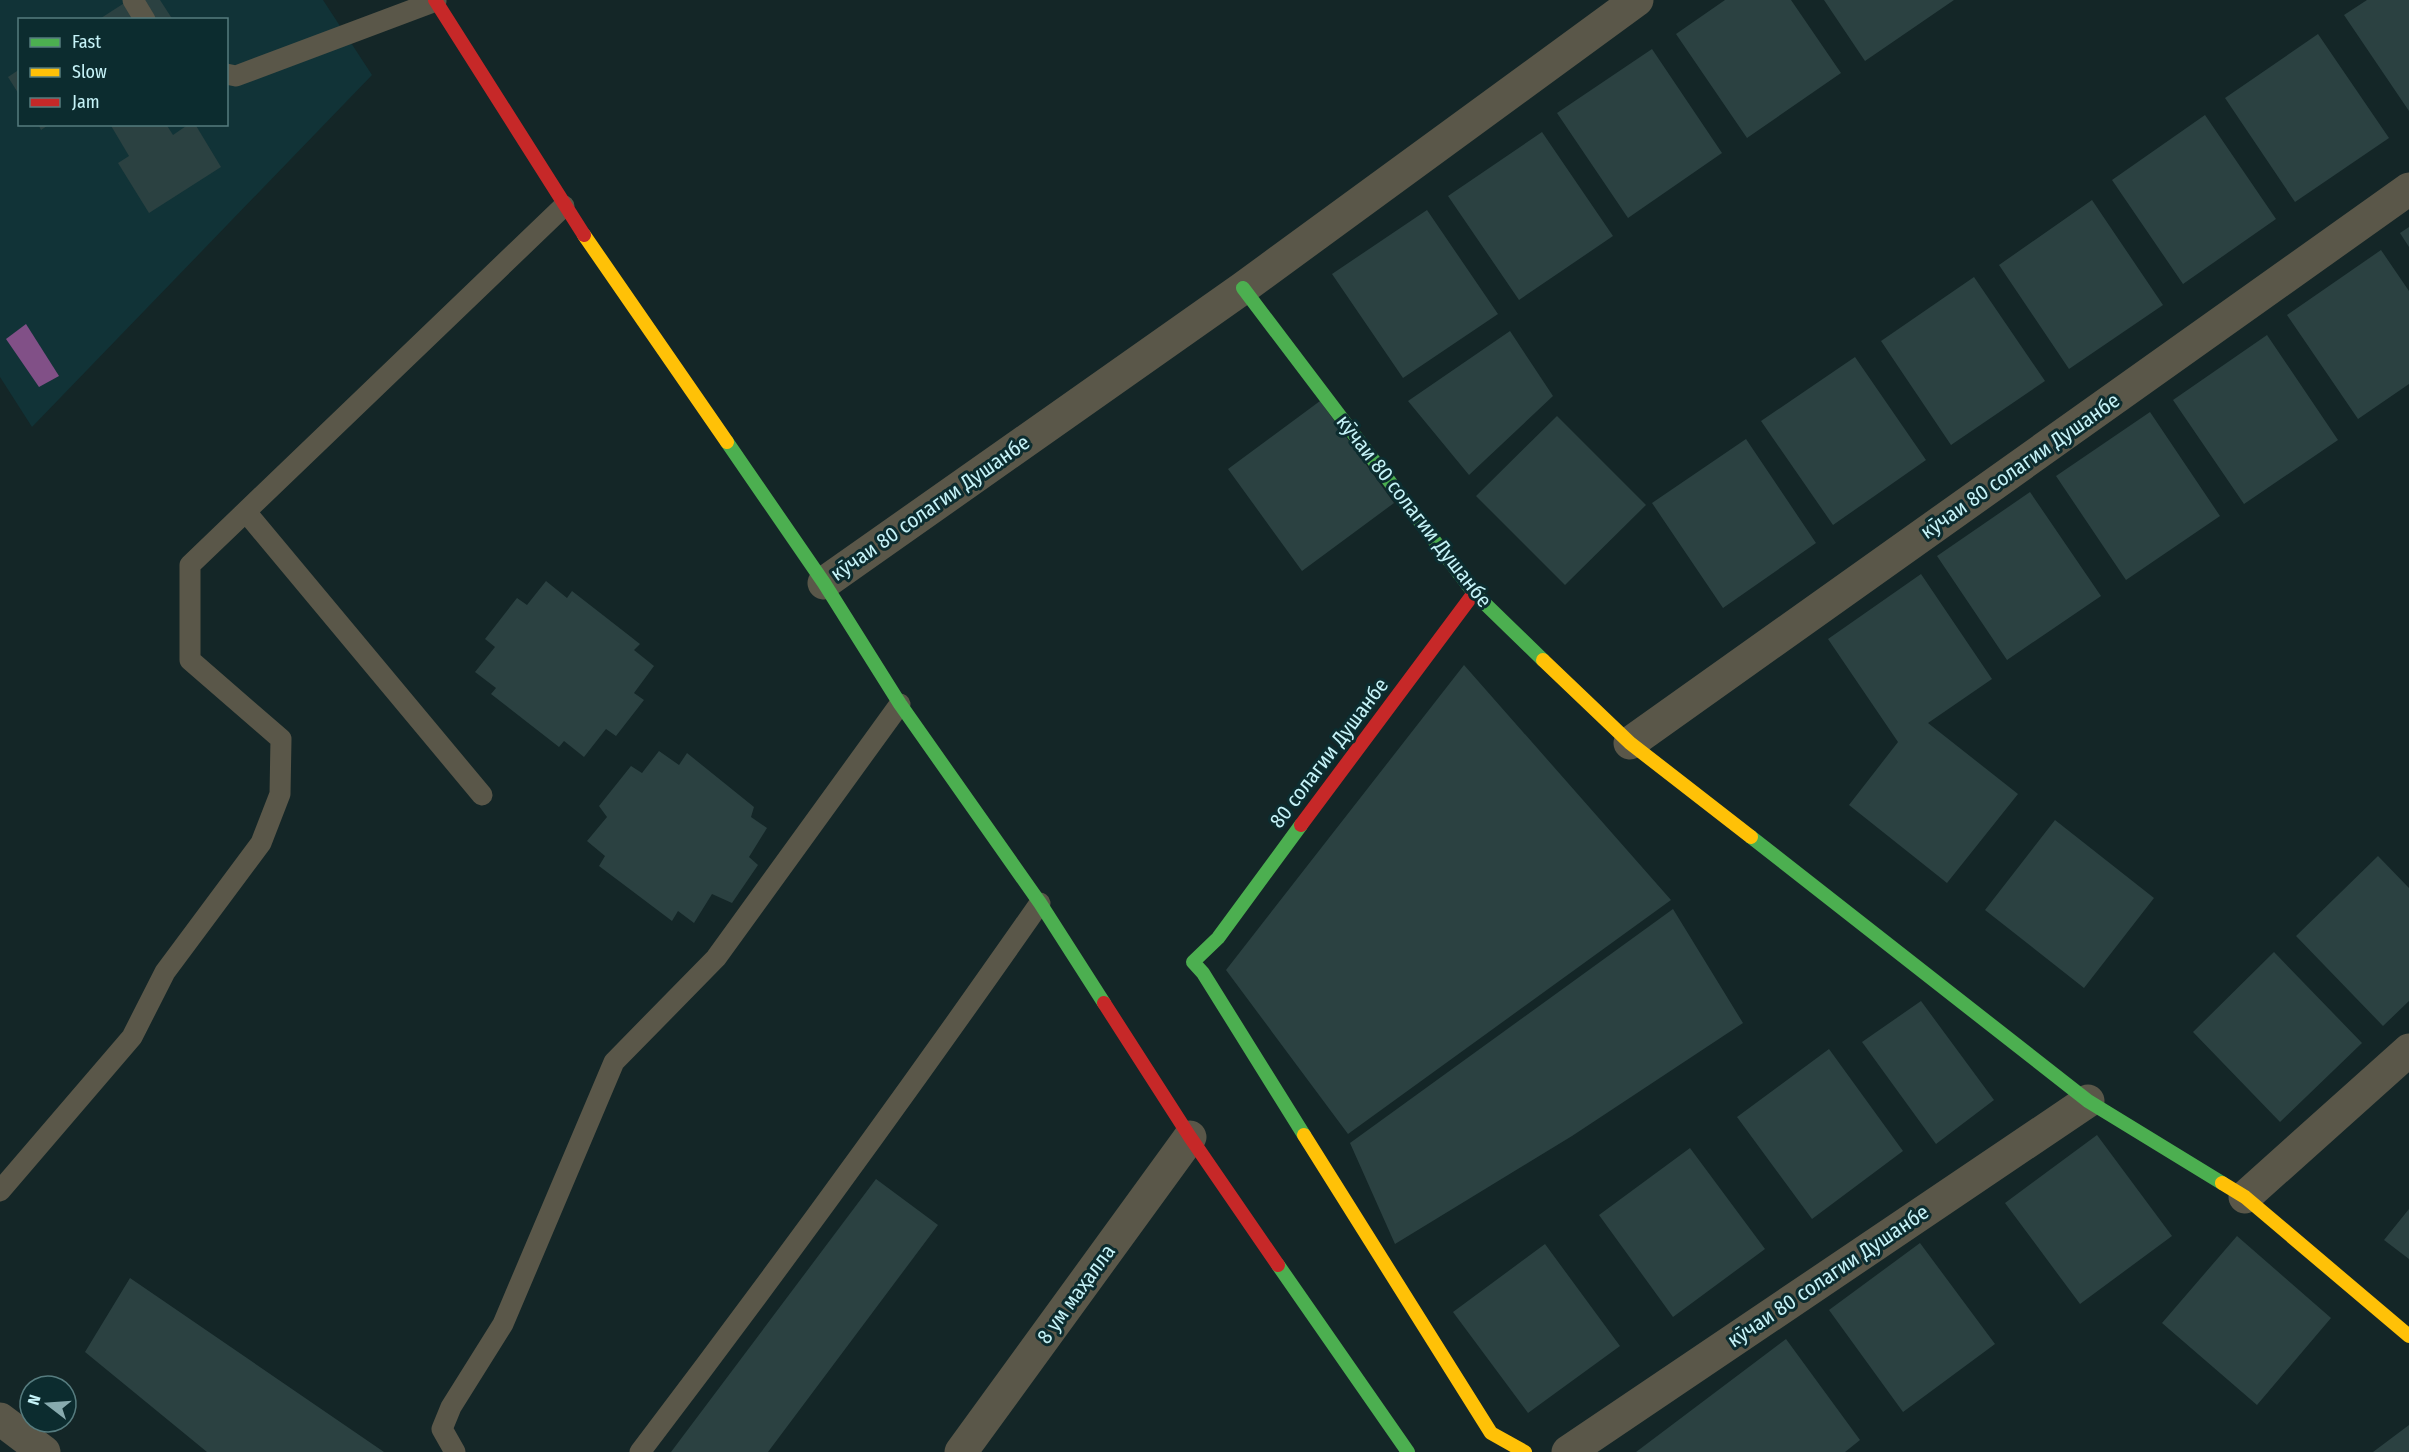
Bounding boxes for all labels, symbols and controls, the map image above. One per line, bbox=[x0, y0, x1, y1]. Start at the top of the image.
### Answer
legend bbox=[18, 18, 228, 126]
text: Fast bbox=[72, 31, 101, 53]
text: Slow bbox=[72, 61, 107, 83]
text: Jam bbox=[72, 91, 100, 113]
street label: кӯчаи 80 солагии Душанбе bbox=[1915, 387, 2125, 545]
street label: кӯчаи 80 солагии Душанбе bbox=[1331, 409, 1497, 613]
street label: кӯчаи 80 солагии Душанбе bbox=[825, 429, 1035, 587]
street label: 80 солагии Душанбе bbox=[1264, 673, 1394, 833]
street label: кӯчаи 80 солагии Душанбе bbox=[1722, 1199, 1934, 1353]
street label: 8 ум маҳалла bbox=[1031, 1239, 1121, 1349]
north arrow bbox=[18, 1374, 78, 1434]
text: N bbox=[24, 1392, 45, 1407]

